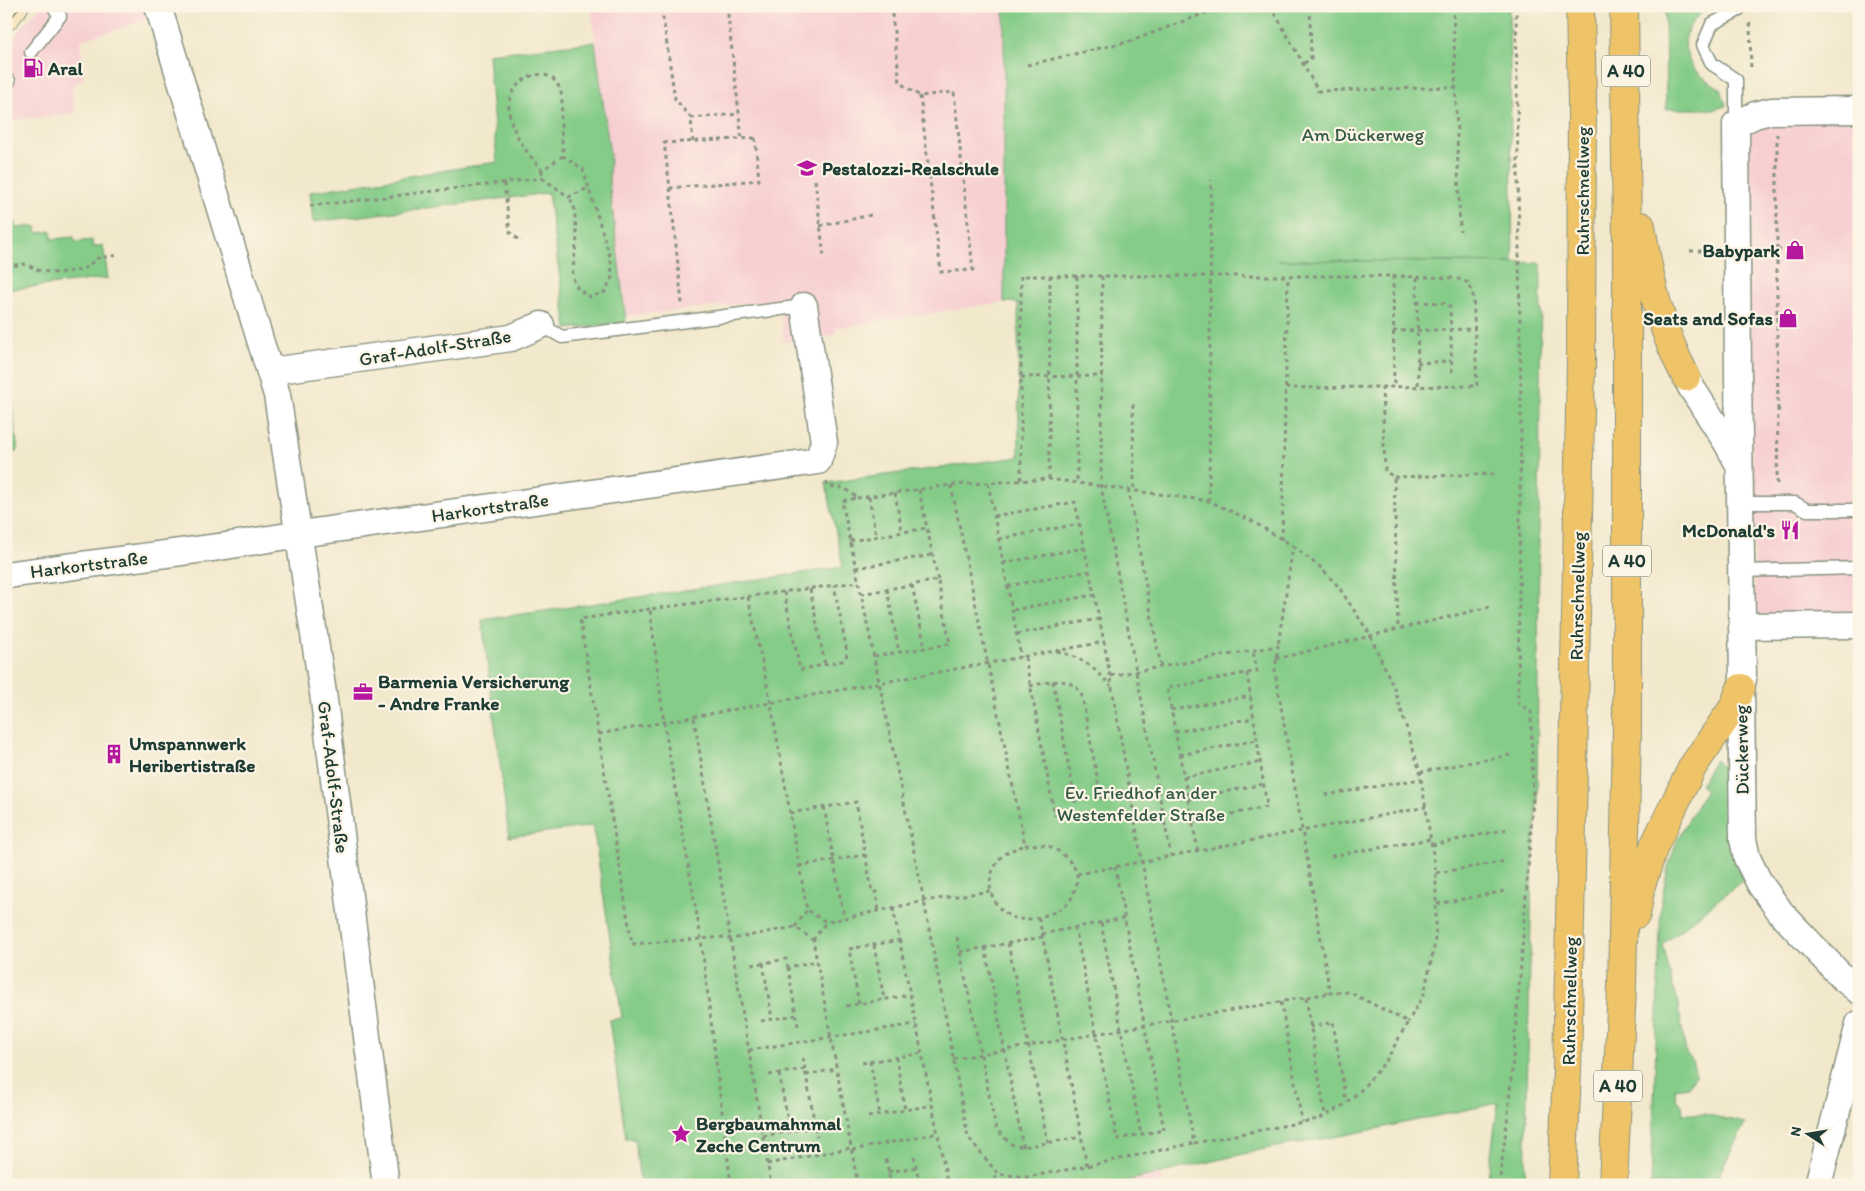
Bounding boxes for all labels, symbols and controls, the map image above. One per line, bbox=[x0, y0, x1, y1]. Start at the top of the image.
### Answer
road number: A 40 bbox=[1602, 56, 1650, 86]
fuel station icon: Aral bbox=[22, 57, 44, 79]
place label: Aral bbox=[47, 57, 84, 80]
park label: Am Dückerweg bbox=[1302, 123, 1424, 146]
street label: Ruhrschnellweg bbox=[1571, 126, 1594, 255]
school or university icon: Pestalozzi-Realschule bbox=[796, 157, 818, 179]
place label: Pestalozzi-Realschule bbox=[822, 157, 999, 180]
place label: Babypark bbox=[1702, 239, 1780, 262]
shop icon: Babypark bbox=[1784, 239, 1806, 261]
place label: Seats and Sofas bbox=[1643, 307, 1773, 330]
shop icon: Seats and Sofas bbox=[1777, 307, 1799, 329]
street label: Graf-Adolf-Straße bbox=[357, 324, 513, 371]
street label: Harkortstraße bbox=[430, 488, 550, 527]
place label: McDonald's bbox=[1682, 519, 1776, 542]
restaurant icon: McDonald's bbox=[1779, 519, 1801, 541]
street label: Ruhrschnellweg bbox=[1565, 531, 1590, 661]
street label: Harkortstraße bbox=[29, 546, 149, 583]
road number: A 40 bbox=[1603, 546, 1651, 576]
place label: Barmenia Versicherung - Andre Franke bbox=[378, 670, 570, 715]
office icon: Barmenia Versicherung - Andre Franke bbox=[352, 681, 374, 703]
street label: Graf-Adolf-Straße bbox=[313, 699, 354, 855]
street label: Dückerweg bbox=[1729, 705, 1754, 795]
place label: Umspannwerk Heribertistraße bbox=[129, 732, 256, 777]
building icon: Umspannwerk Heribertistraße bbox=[103, 743, 125, 765]
park label: Ev. Friedhof an der Westenfelder Straße bbox=[1057, 781, 1225, 826]
street label: Ruhrschnellweg bbox=[1557, 936, 1582, 1066]
road number: A 40 bbox=[1594, 1070, 1642, 1102]
north arrow bbox=[1782, 1108, 1832, 1158]
place label: Bergbaumahnmal Zeche Centrum bbox=[696, 1112, 842, 1157]
place icon: Bergbaumahnmal Zeche Centrum bbox=[670, 1123, 692, 1145]
text: N bbox=[1786, 1125, 1805, 1138]

